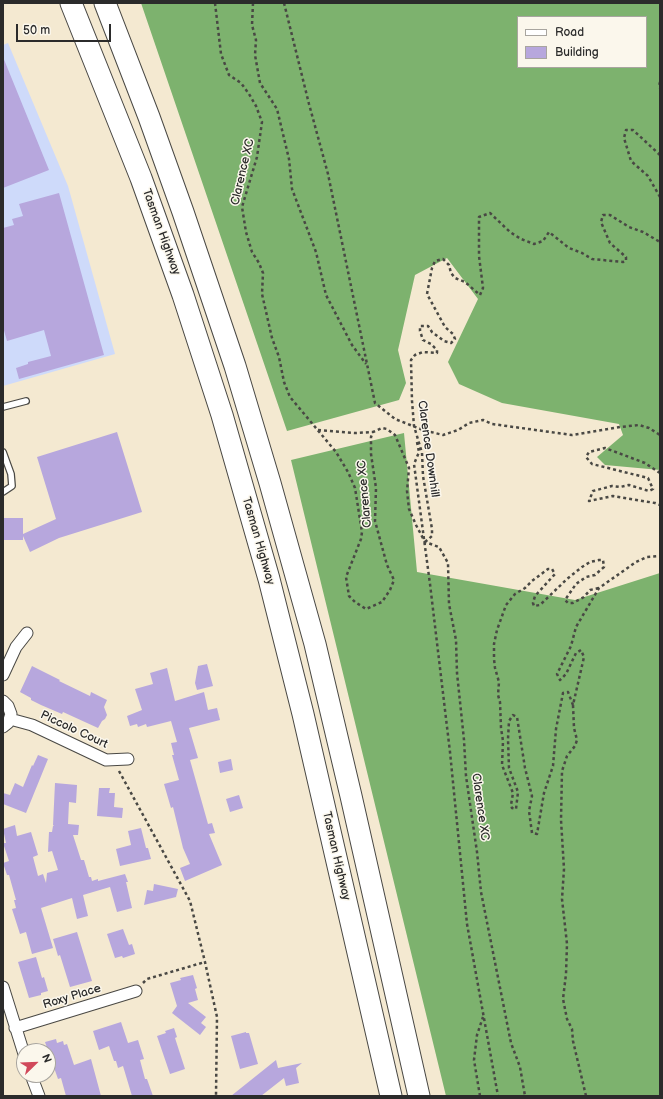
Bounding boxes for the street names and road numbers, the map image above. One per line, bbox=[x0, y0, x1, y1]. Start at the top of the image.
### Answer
street label: Clarence XC bbox=[228, 137, 258, 207]
street label: Tasman Highway bbox=[139, 187, 183, 277]
street label: Clarence Downhill bbox=[414, 400, 442, 498]
street label: Clarence XC bbox=[355, 460, 375, 528]
street label: Tasman Highway bbox=[239, 495, 277, 587]
street label: Piccolo Court bbox=[38, 708, 110, 752]
street label: Clarence XC bbox=[468, 772, 492, 842]
street label: Tasman Highway bbox=[319, 810, 353, 902]
street label: Roxy Place bbox=[41, 981, 103, 1013]

